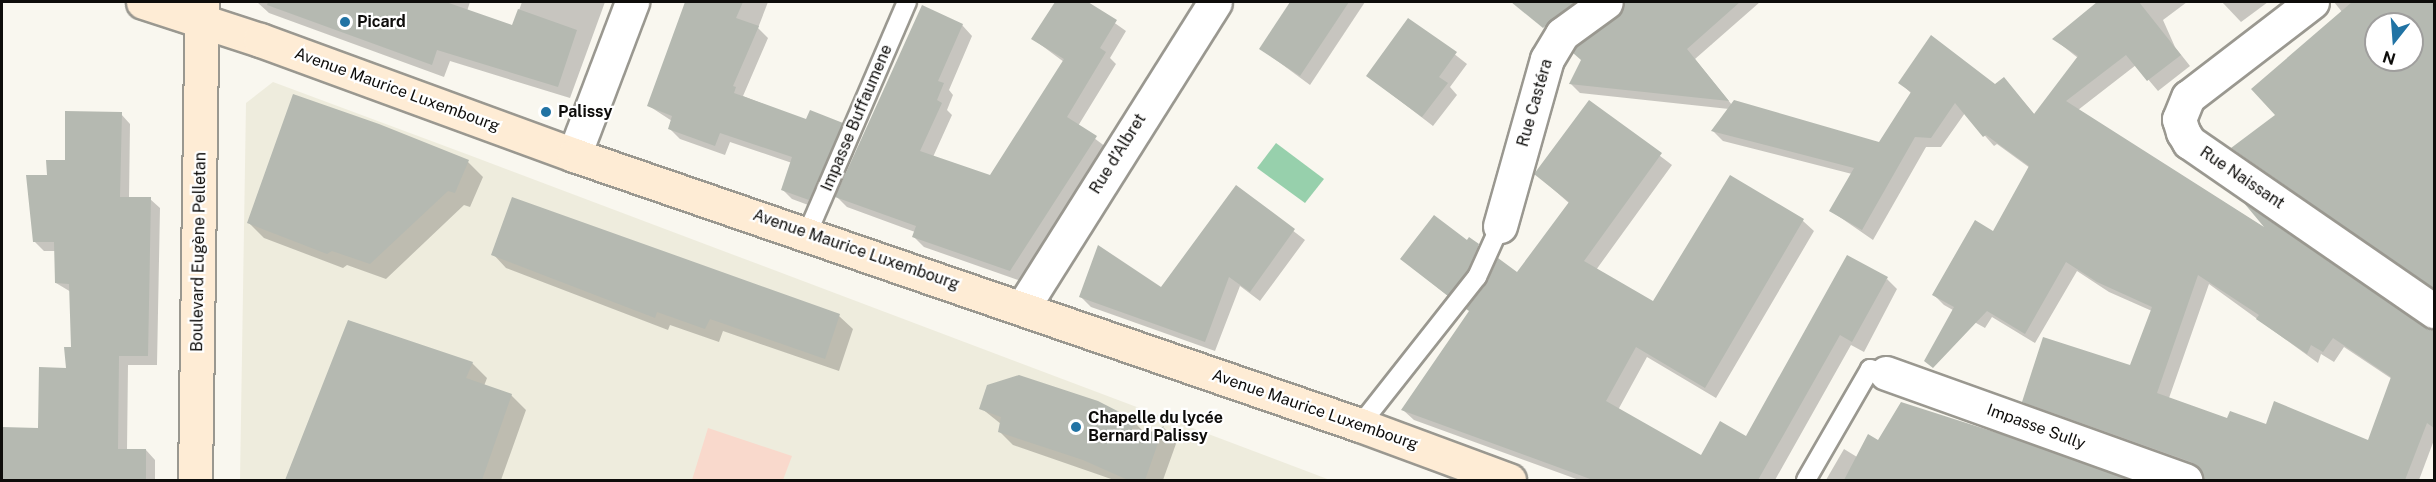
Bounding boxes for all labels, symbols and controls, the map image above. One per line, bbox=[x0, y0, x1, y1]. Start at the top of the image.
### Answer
place label: Picard bbox=[357, 12, 406, 32]
north arrow bbox=[2364, 12, 2424, 72]
marker: Picard bbox=[338, 15, 352, 29]
street label: Impasse Buffaumene bbox=[817, 42, 897, 194]
street label: Avenue Maurice Luxembourg bbox=[292, 44, 502, 136]
text: N bbox=[2380, 47, 2398, 69]
street label: Rue Castéra bbox=[1513, 57, 1557, 149]
place label: Palissy bbox=[558, 102, 612, 122]
marker: Palissy bbox=[539, 105, 553, 119]
street label: Rue d’Albret bbox=[1086, 110, 1150, 198]
street label: Rue Naissant bbox=[2196, 143, 2288, 213]
street label: Boulevard Eugène Pelletan bbox=[188, 152, 210, 352]
street label: Avenue Maurice Luxembourg bbox=[750, 206, 962, 294]
street label: Avenue Maurice Luxembourg bbox=[1209, 366, 1421, 454]
street label: Impasse Sully bbox=[1984, 400, 2088, 454]
place label: Chapelle du lycée Bernard Palissy bbox=[1088, 408, 1223, 446]
marker: Chapelle du lycée Bernard Palissy bbox=[1069, 420, 1083, 434]

